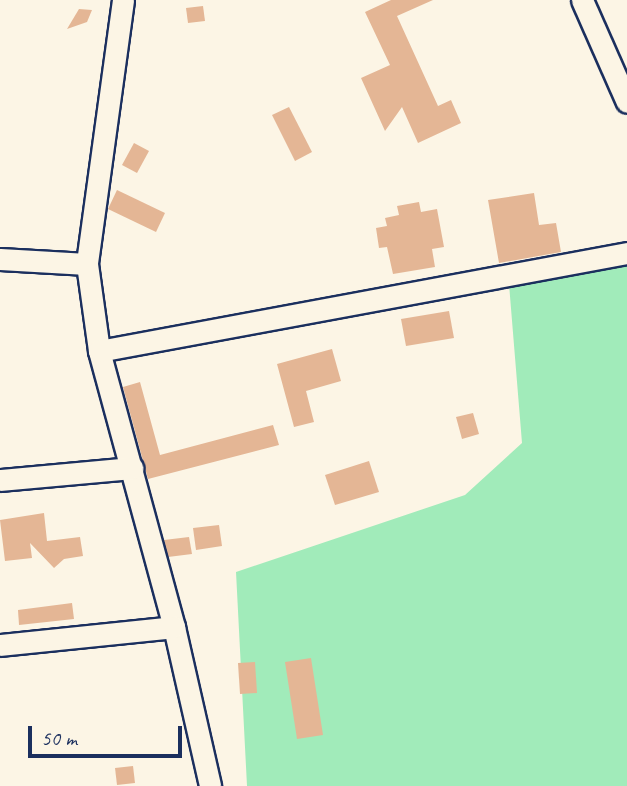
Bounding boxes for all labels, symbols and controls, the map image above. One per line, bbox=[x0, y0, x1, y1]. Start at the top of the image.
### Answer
scale bar bbox=[32, 712, 186, 756]
text: 50 m bbox=[41, 725, 77, 751]

